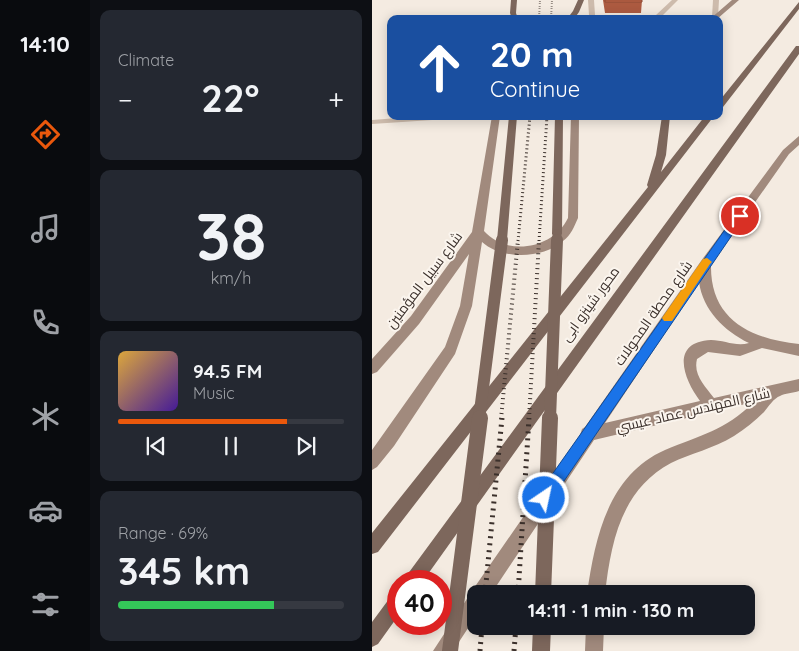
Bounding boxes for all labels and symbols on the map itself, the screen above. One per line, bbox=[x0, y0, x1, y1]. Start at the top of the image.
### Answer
pin bbox=[719, 195, 761, 237]
street label: شارع سبيل المؤمنين bbox=[382, 228, 466, 332]
street label: شارع محطة المحولات bbox=[610, 257, 696, 369]
street label: محور شينزو ابى bbox=[557, 263, 623, 345]
street label: شارع المهندس عماد عيسي bbox=[614, 384, 772, 438]
position arrow bbox=[517, 471, 569, 523]
speed limit sign: 40 bbox=[387, 570, 452, 635]

